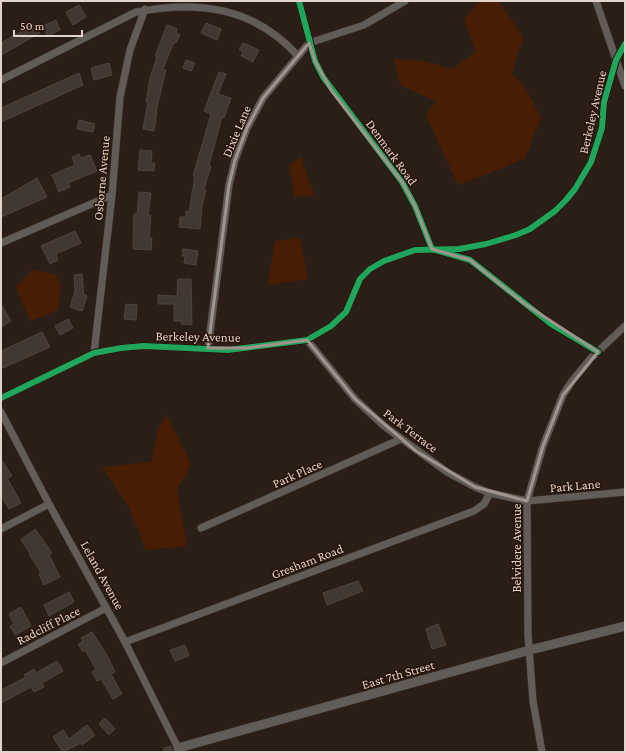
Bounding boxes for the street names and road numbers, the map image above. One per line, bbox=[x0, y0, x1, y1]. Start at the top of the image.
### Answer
street label: Berkeley Avenue bbox=[576, 69, 609, 155]
street label: Dixie Lane bbox=[219, 103, 254, 159]
street label: Denmark Road bbox=[363, 117, 420, 188]
street label: Osborne Avenue bbox=[90, 135, 113, 221]
street label: Berkeley Avenue bbox=[155, 328, 241, 345]
street label: Park Terrace bbox=[381, 405, 441, 456]
street label: Park Place bbox=[270, 456, 325, 491]
street label: Park Lane bbox=[549, 476, 601, 495]
street label: Belvidere Avenue bbox=[509, 503, 524, 593]
street label: Leland Avenue bbox=[78, 538, 128, 612]
street label: Gresham Road bbox=[269, 541, 345, 582]
street label: Radcliff Place bbox=[14, 603, 83, 648]
street label: East 7th Street bbox=[360, 657, 437, 692]

